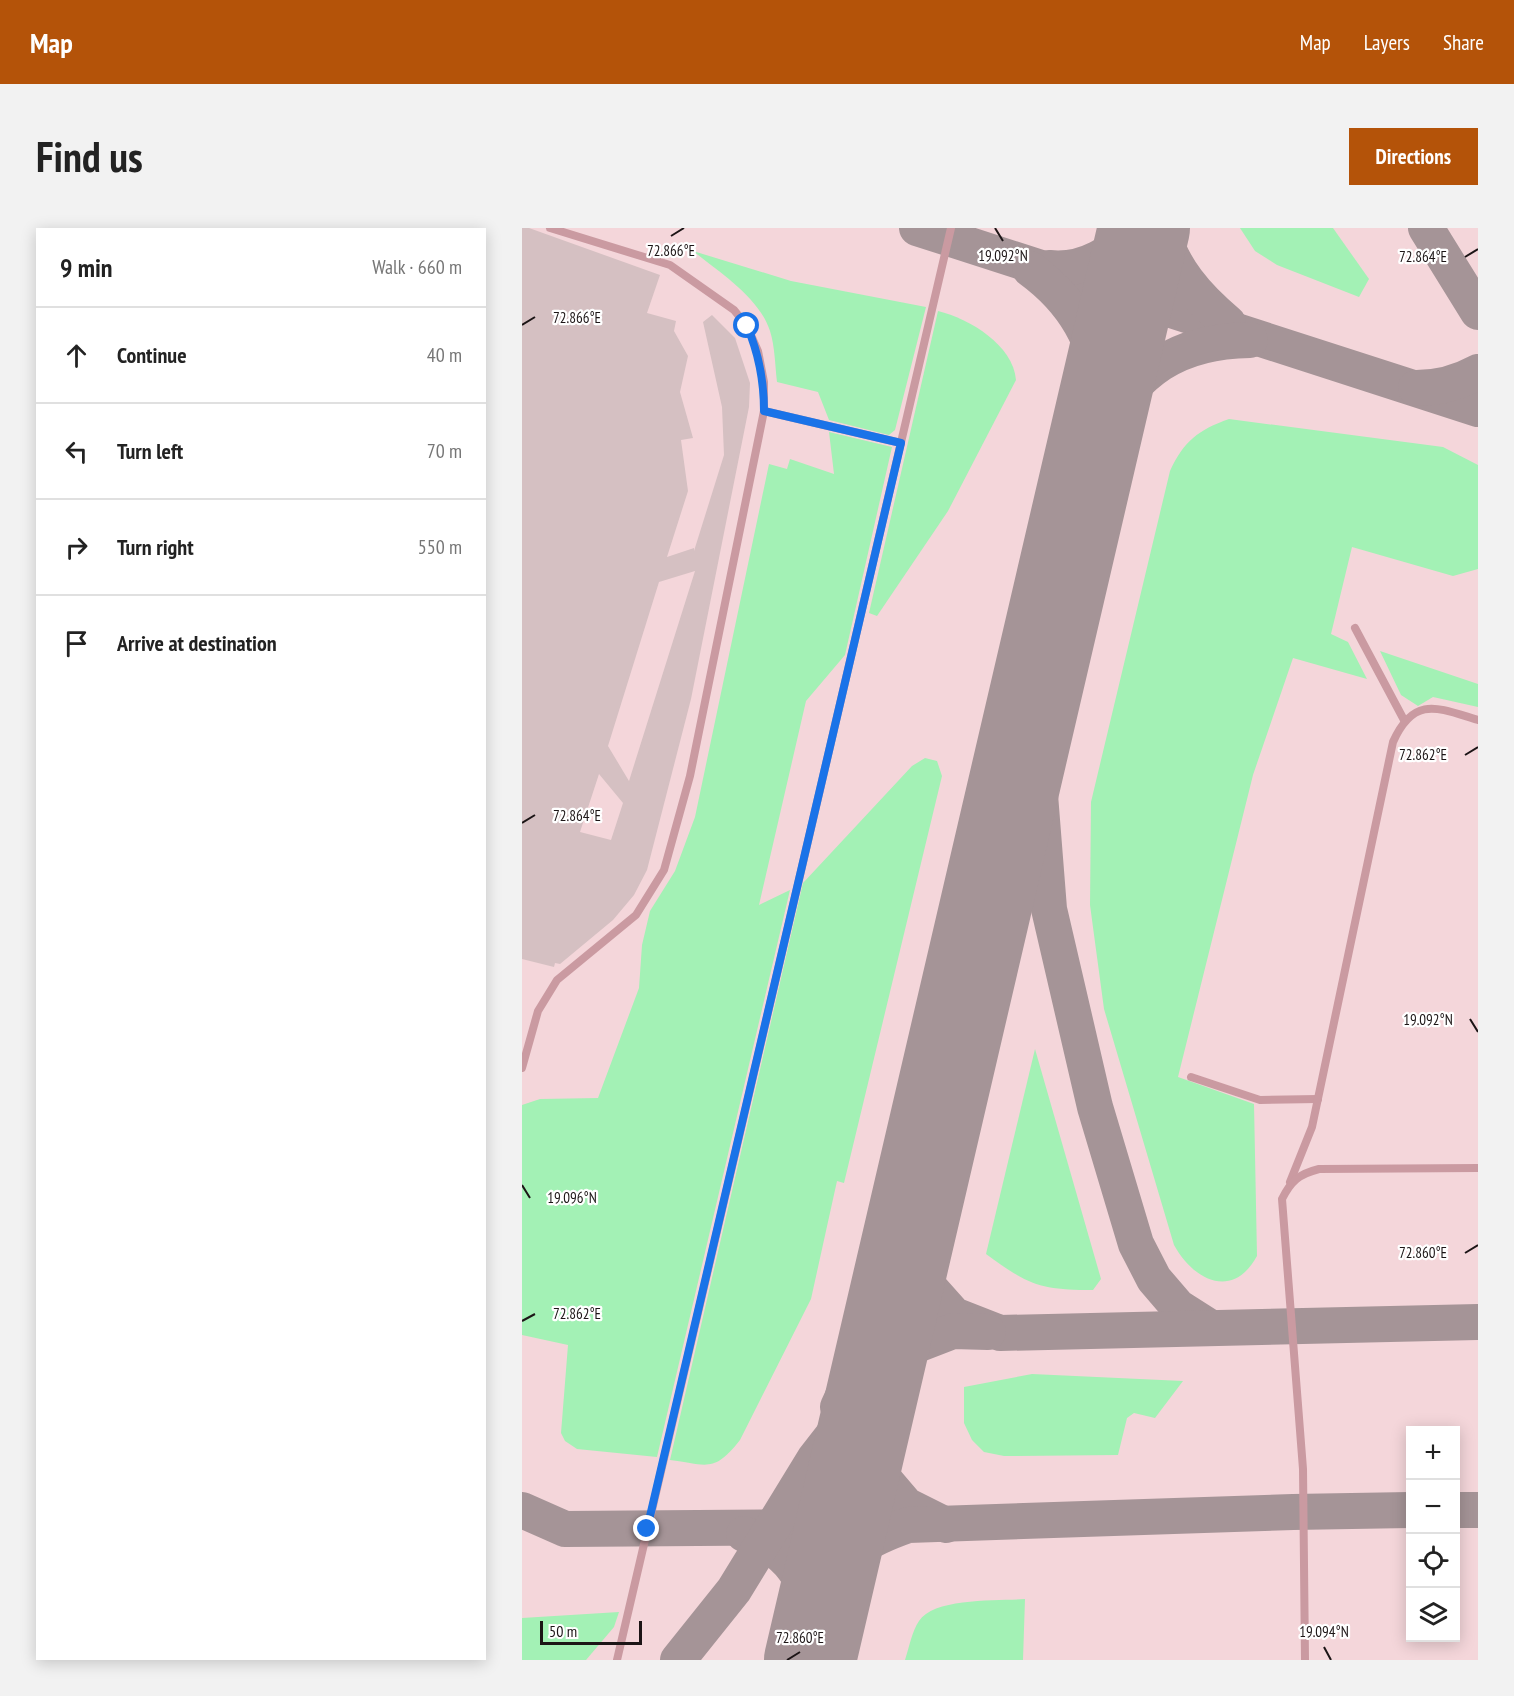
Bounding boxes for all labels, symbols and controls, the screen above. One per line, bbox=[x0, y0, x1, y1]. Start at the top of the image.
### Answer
text: Map bbox=[30, 24, 73, 61]
text: Map bbox=[1300, 29, 1331, 56]
text: Layers bbox=[1364, 29, 1410, 56]
text: Share bbox=[1443, 29, 1484, 56]
button: Directions bbox=[1349, 128, 1478, 185]
text: Find us bbox=[36, 129, 143, 184]
text: 72.866°E bbox=[647, 241, 695, 260]
text: 19.092°N bbox=[978, 246, 1028, 265]
text: 72.864°E bbox=[1399, 247, 1447, 266]
text: 9 min bbox=[60, 251, 113, 284]
text: Walk · 660 m bbox=[372, 254, 462, 280]
text: 72.866°E bbox=[553, 308, 601, 327]
route start bbox=[733, 312, 759, 338]
icon: ahead bbox=[60, 339, 93, 372]
text: Continue bbox=[117, 341, 187, 369]
text: 40 m bbox=[427, 342, 462, 368]
icon: left bbox=[60, 435, 93, 468]
text: Turn left bbox=[117, 437, 183, 465]
text: 70 m bbox=[427, 438, 462, 464]
icon: right bbox=[60, 531, 93, 564]
text: Turn right bbox=[117, 533, 194, 561]
text: 550 m bbox=[418, 534, 462, 560]
icon: arrive bbox=[60, 627, 93, 660]
text: Arrive at destination bbox=[117, 629, 277, 657]
text: 72.862°E bbox=[1399, 745, 1447, 764]
text: 72.864°E bbox=[553, 806, 601, 825]
text: 19.092°N bbox=[1403, 1010, 1453, 1029]
text: 19.096°N bbox=[547, 1188, 597, 1207]
text: 72.860°E bbox=[1399, 1243, 1447, 1262]
text: 72.862°E bbox=[553, 1304, 601, 1323]
map controls bbox=[1406, 1426, 1460, 1642]
button: + bbox=[1406, 1426, 1460, 1480]
button: − bbox=[1406, 1480, 1460, 1534]
route end bbox=[633, 1515, 659, 1541]
button: locate bbox=[1406, 1534, 1460, 1588]
button: layers bbox=[1406, 1588, 1460, 1642]
scale bar bbox=[540, 1618, 642, 1646]
text: 50 m bbox=[549, 1621, 577, 1641]
text: 19.094°N bbox=[1299, 1622, 1349, 1641]
text: 72.860°E bbox=[776, 1628, 824, 1647]

